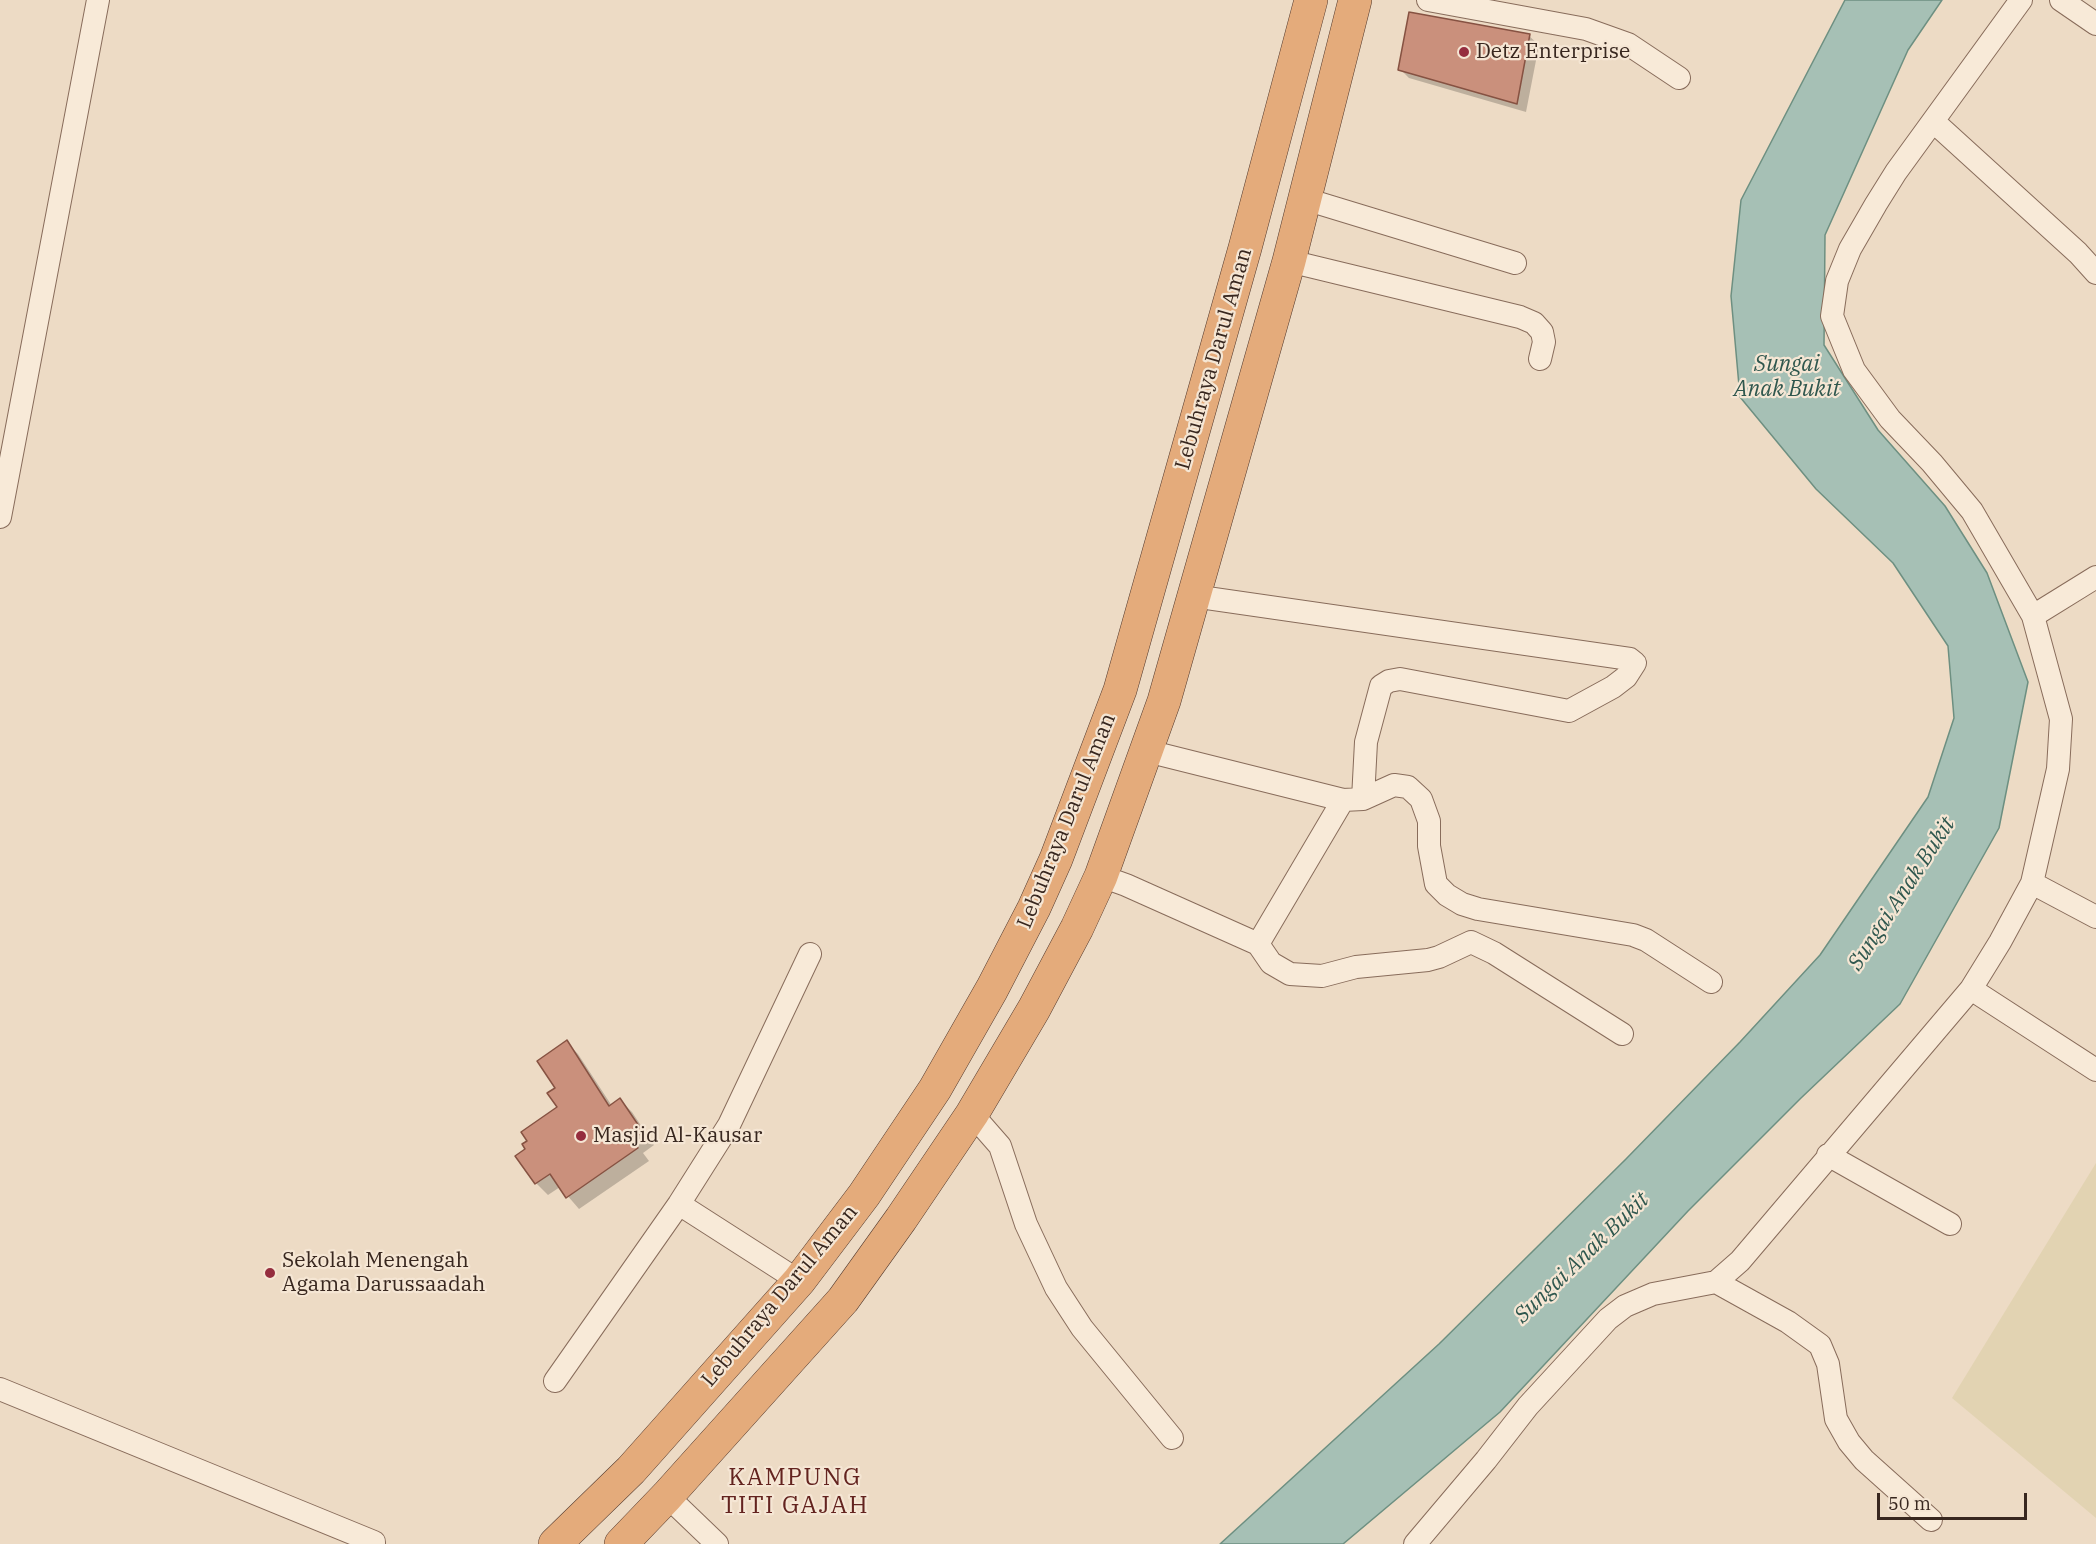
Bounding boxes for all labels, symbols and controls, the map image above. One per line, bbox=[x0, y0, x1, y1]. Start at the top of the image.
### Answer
place label: Detz Enterprise bbox=[1476, 39, 1630, 65]
marker: Detz Enterprise bbox=[1457, 45, 1471, 59]
street label: Lebuhraya Darul Aman bbox=[1170, 245, 1258, 473]
water label: Sungai Anak Bukit bbox=[1734, 352, 1840, 404]
street label: Lebuhraya Darul Aman bbox=[1012, 710, 1122, 932]
water label: Sungai Anak Bukit bbox=[1843, 813, 1961, 975]
place label: Masjid Al-Kausar bbox=[593, 1123, 762, 1149]
marker: Masjid Al-Kausar bbox=[574, 1129, 588, 1143]
water label: Sungai Anak Bukit bbox=[1509, 1187, 1655, 1329]
street label: Lebuhraya Darul Aman bbox=[697, 1200, 863, 1392]
place label: Sekolah Menengah Agama Darussaadah bbox=[282, 1248, 485, 1298]
marker: Sekolah Menengah Agama Darussaadah bbox=[263, 1266, 277, 1280]
district label: KAMPUNG TITI GAJAH bbox=[721, 1464, 869, 1520]
scale bar bbox=[1880, 1481, 2030, 1519]
text: 50 m bbox=[1888, 1492, 1931, 1515]

